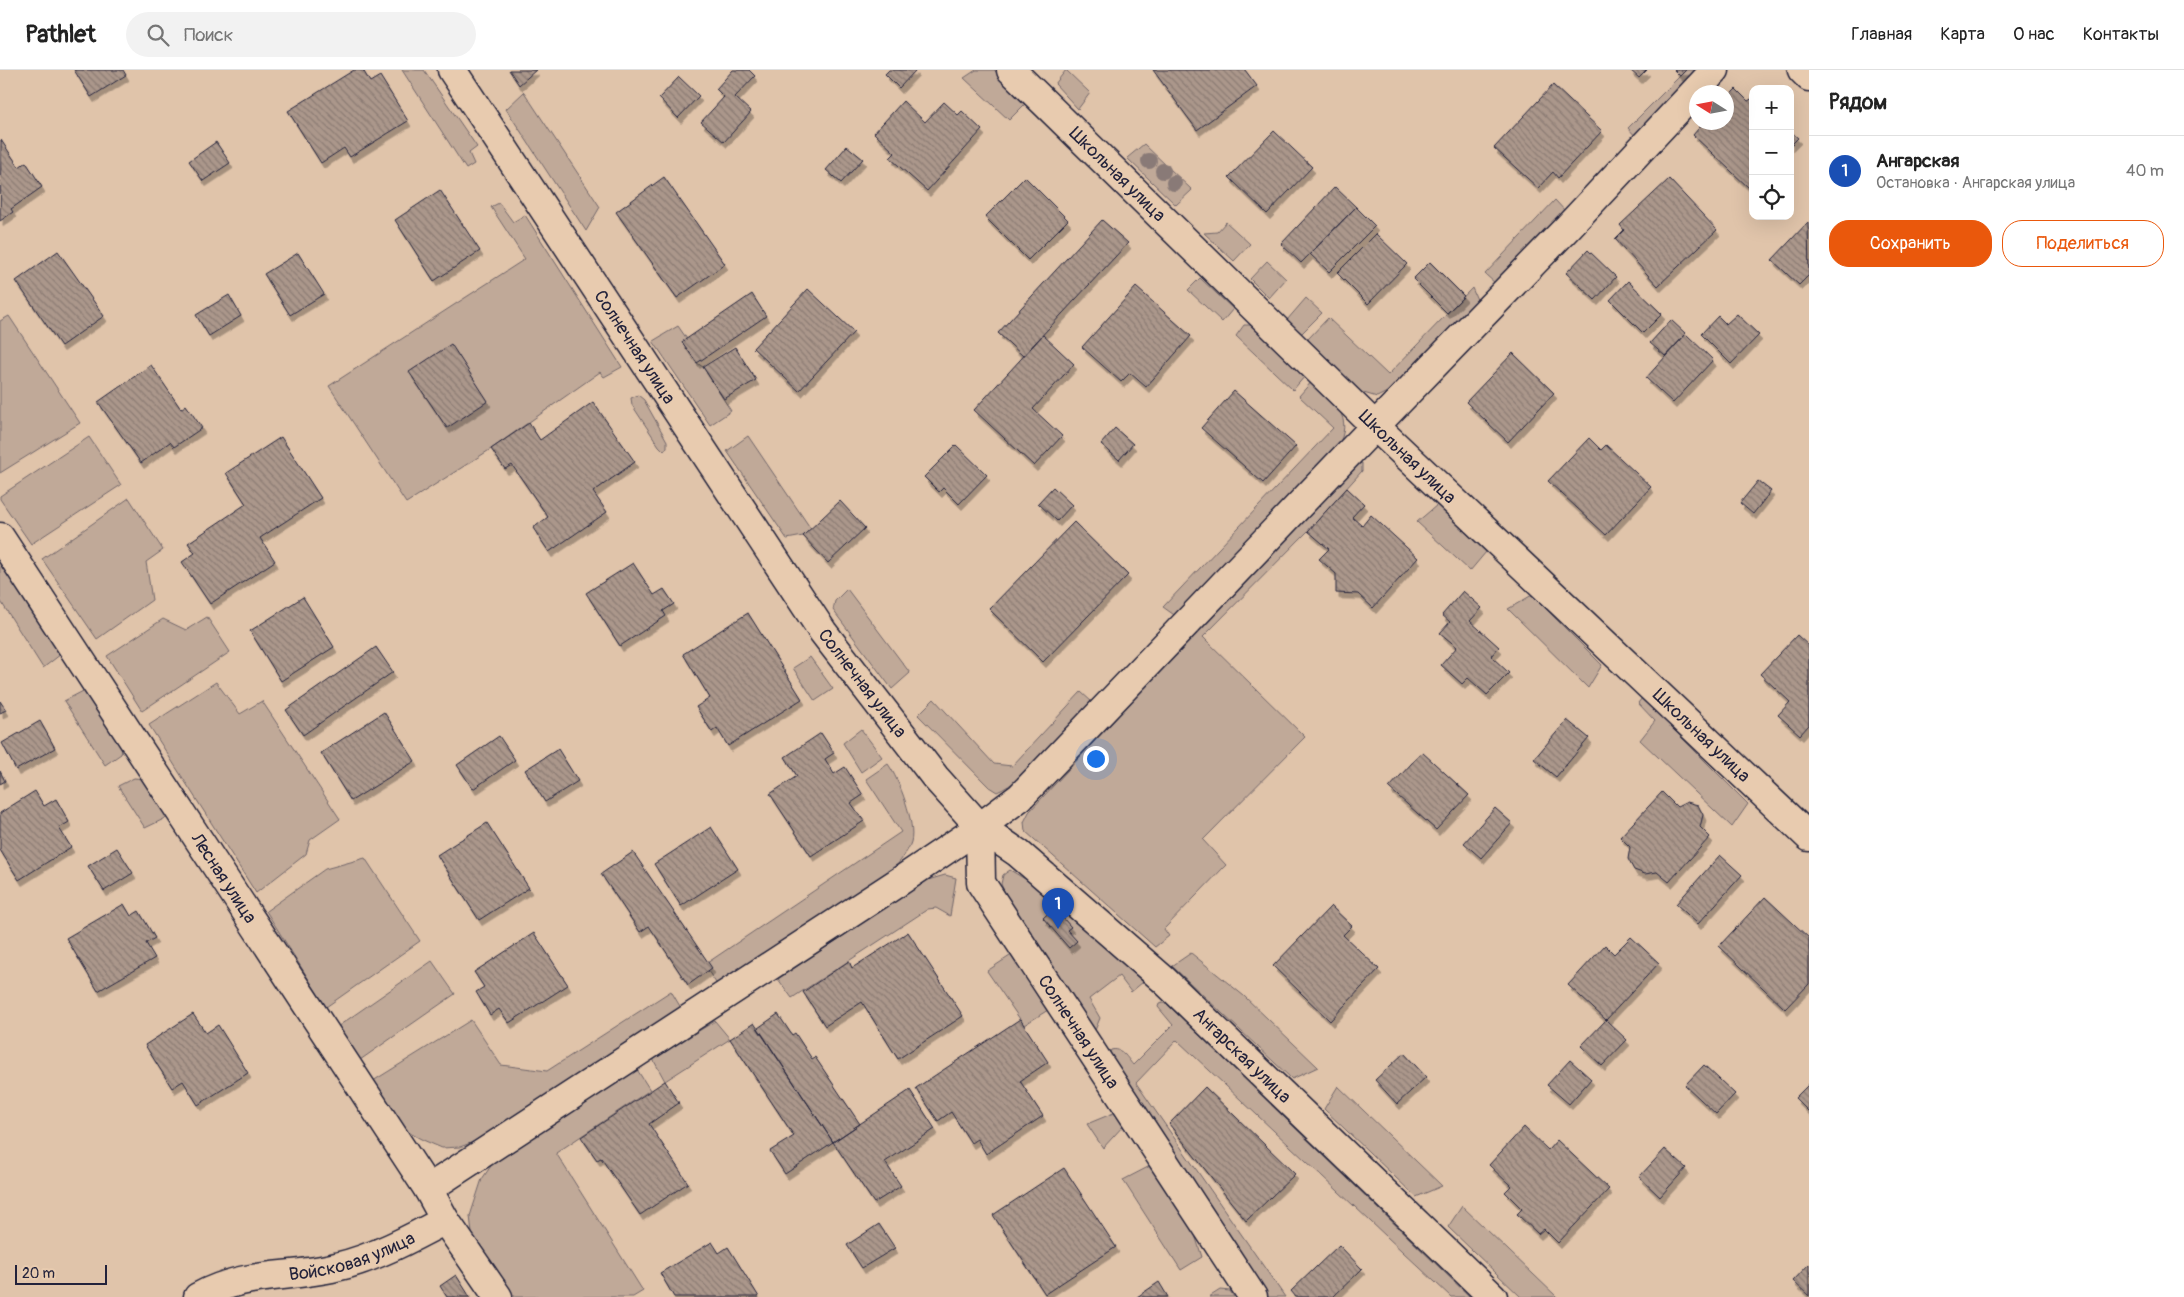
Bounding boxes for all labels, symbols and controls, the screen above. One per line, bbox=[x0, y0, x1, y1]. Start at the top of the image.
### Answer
search box bbox=[126, 12, 476, 57]
text: Pathlet bbox=[25, 20, 96, 49]
icon: search bbox=[144, 21, 172, 49]
text: Поиск bbox=[184, 23, 233, 47]
text: Главная bbox=[1851, 23, 1912, 46]
text: Карта bbox=[1940, 23, 1985, 46]
text: О нас bbox=[2013, 23, 2055, 46]
text: Контакты bbox=[2083, 23, 2159, 46]
north arrow bbox=[1689, 85, 1734, 130]
map controls bbox=[1749, 85, 1794, 220]
button: + bbox=[1749, 85, 1794, 130]
text: Рядом bbox=[1829, 89, 1887, 116]
street label: Школьная улица bbox=[1064, 122, 1170, 227]
button: − bbox=[1749, 130, 1794, 175]
text: Ангарская bbox=[1876, 149, 1959, 173]
text: 1 bbox=[1842, 161, 1848, 181]
text: 40 m bbox=[2126, 161, 2164, 181]
text: Остановка · Ангарская улица bbox=[1876, 173, 2075, 193]
button: locate bbox=[1749, 175, 1794, 220]
button: Сохранить bbox=[1829, 220, 1992, 267]
button: Поделиться bbox=[2002, 220, 2164, 267]
street label: Солнечная улица bbox=[589, 286, 680, 409]
street label: Школьная улица bbox=[1354, 405, 1461, 509]
street label: Солнечная улица bbox=[813, 624, 911, 743]
street label: Школьная улица bbox=[1648, 684, 1755, 787]
your location bbox=[1083, 746, 1109, 772]
street label: Лесная улица bbox=[185, 828, 261, 928]
pin: 1 bbox=[1042, 888, 1074, 929]
street label: Солнечная улица bbox=[1033, 971, 1124, 1093]
street label: Ангарская улица bbox=[1188, 1003, 1296, 1108]
street label: Войсковая улица bbox=[288, 1227, 419, 1286]
scale bar bbox=[15, 1262, 108, 1285]
text: 20 m bbox=[22, 1265, 55, 1282]

